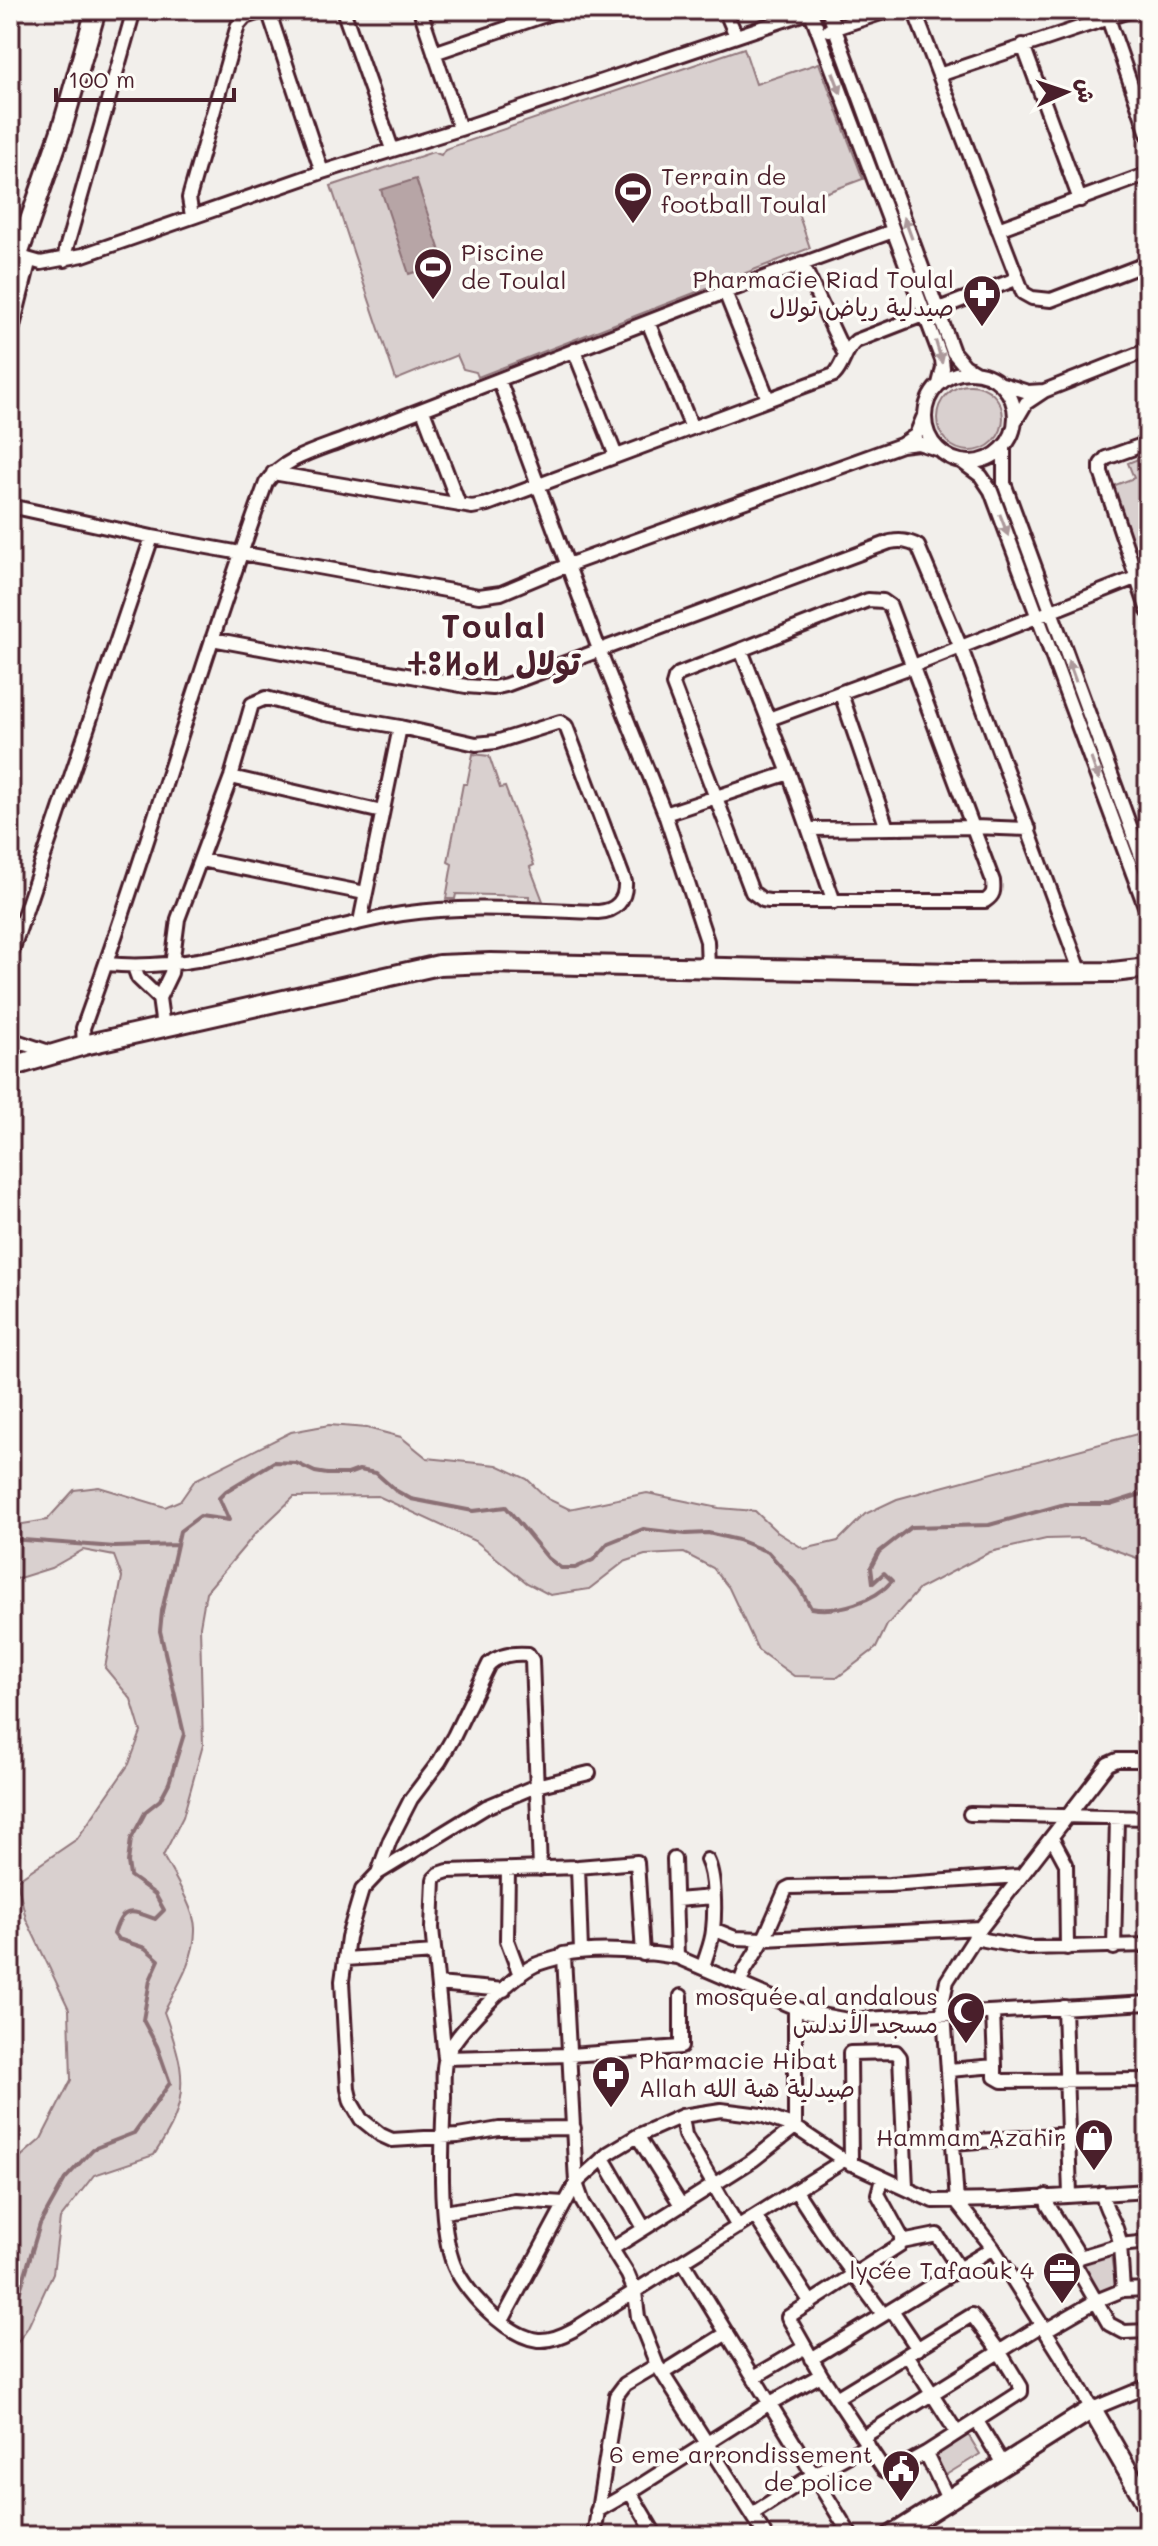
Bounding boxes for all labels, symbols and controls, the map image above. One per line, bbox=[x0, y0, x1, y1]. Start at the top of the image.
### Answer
scale bar bbox=[56, 52, 234, 102]
north arrow bbox=[1026, 52, 1106, 132]
text: 100 m bbox=[68, 63, 135, 94]
one-way arrow bbox=[831, 71, 844, 95]
text: ش bbox=[1071, 78, 1102, 104]
place label: Terrain de football Toulal bbox=[661, 160, 827, 219]
sports icon: Terrain de football Toulal bbox=[612, 170, 654, 225]
one-way arrow bbox=[901, 216, 914, 240]
place label: Piscine de Toulal bbox=[461, 236, 566, 295]
sports icon: Piscine de Toulal bbox=[412, 246, 454, 301]
place label: Pharmacie Riad Toulal صيدلية رياض تولال bbox=[692, 263, 954, 323]
pharmacy icon: Pharmacie Riad Toulal صيدلية رياض تولال bbox=[961, 273, 1003, 328]
one-way arrow bbox=[933, 341, 945, 365]
one-way arrow bbox=[998, 513, 1011, 537]
district label: Toulal ⵜⵓⵍⴰⵍ تولال bbox=[408, 604, 582, 684]
one-way arrow bbox=[1065, 659, 1078, 683]
one-way arrow bbox=[1089, 757, 1101, 781]
place label: mosquée al andalous مسجد الأندلس bbox=[695, 1980, 938, 2039]
mosque icon: mosquée al andalous مسجد الأندلس bbox=[945, 1990, 987, 2045]
place label: Pharmacie Hibat Allah صيدلية هبة الله bbox=[639, 2044, 855, 2103]
pharmacy icon: Pharmacie Hibat Allah صيدلية هبة الله bbox=[590, 2054, 632, 2109]
shop icon: Hammam Azahir bbox=[1073, 2117, 1115, 2172]
place label: Hammam Azahir bbox=[876, 2121, 1066, 2152]
office icon: lycée Tafaouk 4 bbox=[1041, 2250, 1083, 2305]
place label: lycée Tafaouk 4 bbox=[849, 2254, 1034, 2285]
place label: 6 eme arrondissement de police bbox=[609, 2438, 873, 2497]
public building icon: 6 eme arrondissement de police bbox=[880, 2448, 922, 2503]

